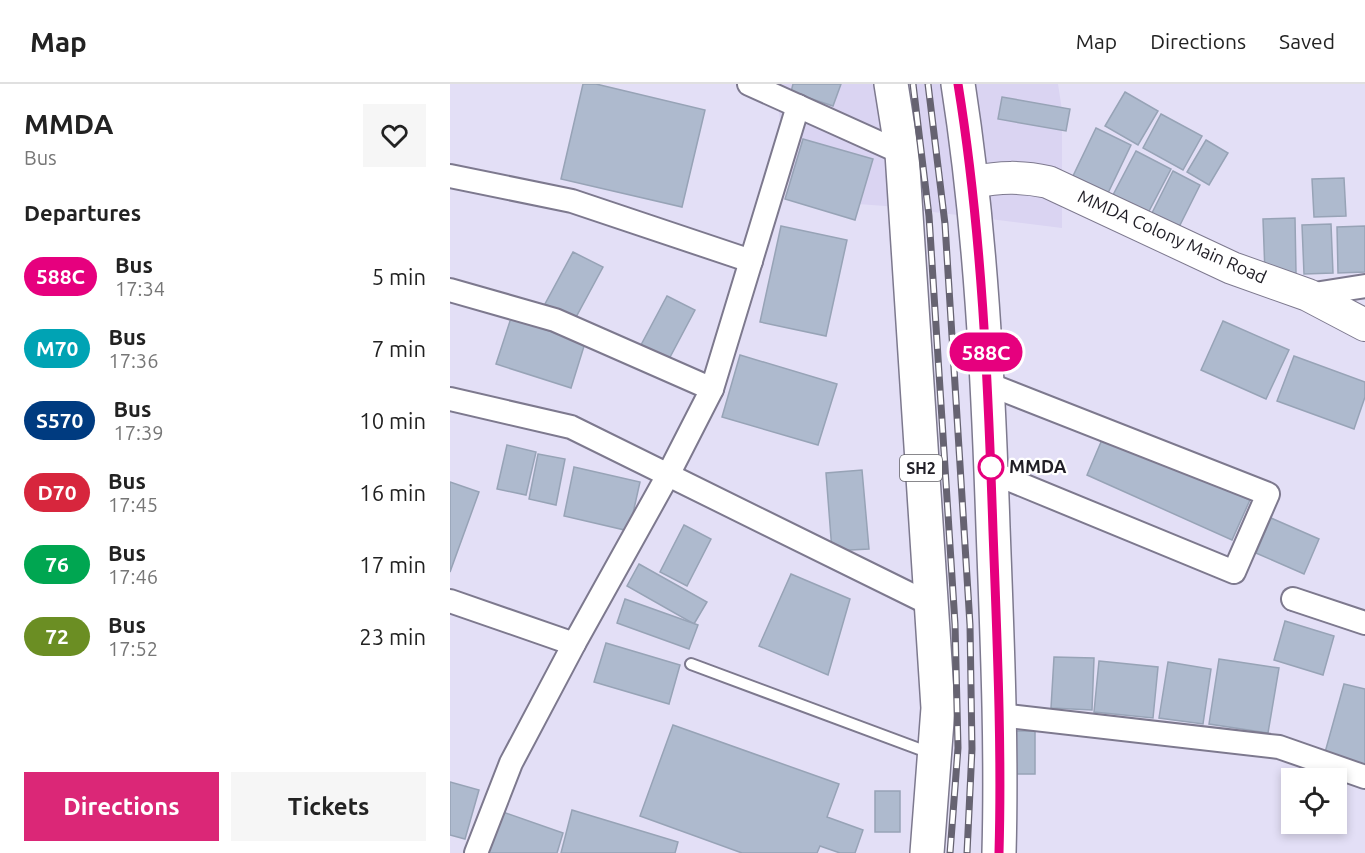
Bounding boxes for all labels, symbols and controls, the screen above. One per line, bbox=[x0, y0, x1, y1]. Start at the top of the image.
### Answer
text: Map bbox=[30, 26, 87, 57]
text: Map bbox=[1076, 29, 1117, 53]
text: Directions bbox=[1150, 29, 1246, 53]
text: Saved bbox=[1279, 29, 1335, 53]
button: heart bbox=[363, 104, 426, 167]
text: MMDA bbox=[24, 108, 113, 139]
text: Bus bbox=[24, 146, 57, 169]
street label: MMDA Colony Main Road bbox=[1075, 185, 1270, 287]
text: Departures bbox=[24, 200, 141, 225]
text: Bus bbox=[115, 252, 153, 277]
text: 588C bbox=[36, 264, 85, 288]
text: 5 min bbox=[372, 264, 426, 289]
text: 17:34 bbox=[115, 277, 165, 300]
text: Bus bbox=[108, 324, 146, 349]
line badge: 588C bbox=[944, 332, 1028, 372]
text: M70 bbox=[36, 336, 78, 360]
text: 7 min bbox=[372, 336, 426, 361]
text: 588C bbox=[962, 340, 1010, 364]
text: 17:36 bbox=[108, 349, 158, 372]
text: Bus bbox=[113, 396, 151, 421]
text: S570 bbox=[36, 408, 83, 432]
text: 10 min bbox=[359, 408, 426, 433]
text: 17:39 bbox=[113, 421, 164, 444]
marker: MMDA bbox=[978, 454, 1004, 480]
road number: SH2 bbox=[900, 455, 942, 481]
place label: MMDA bbox=[1009, 456, 1067, 476]
text: Bus bbox=[108, 468, 146, 493]
text: D70 bbox=[38, 480, 77, 504]
text: 16 min bbox=[359, 480, 426, 505]
text: 17:45 bbox=[108, 493, 158, 516]
text: Bus bbox=[108, 540, 146, 565]
text: 76 bbox=[45, 552, 69, 576]
text: 17 min bbox=[359, 552, 426, 577]
text: 17:46 bbox=[108, 565, 158, 588]
text: Bus bbox=[108, 612, 146, 637]
text: 72 bbox=[45, 624, 69, 648]
text: 23 min bbox=[359, 624, 426, 649]
text: 17:52 bbox=[108, 637, 158, 660]
map controls bbox=[1281, 768, 1347, 834]
button: locate bbox=[1281, 768, 1347, 834]
button: Directions bbox=[24, 772, 219, 841]
button: Tickets bbox=[231, 772, 426, 841]

